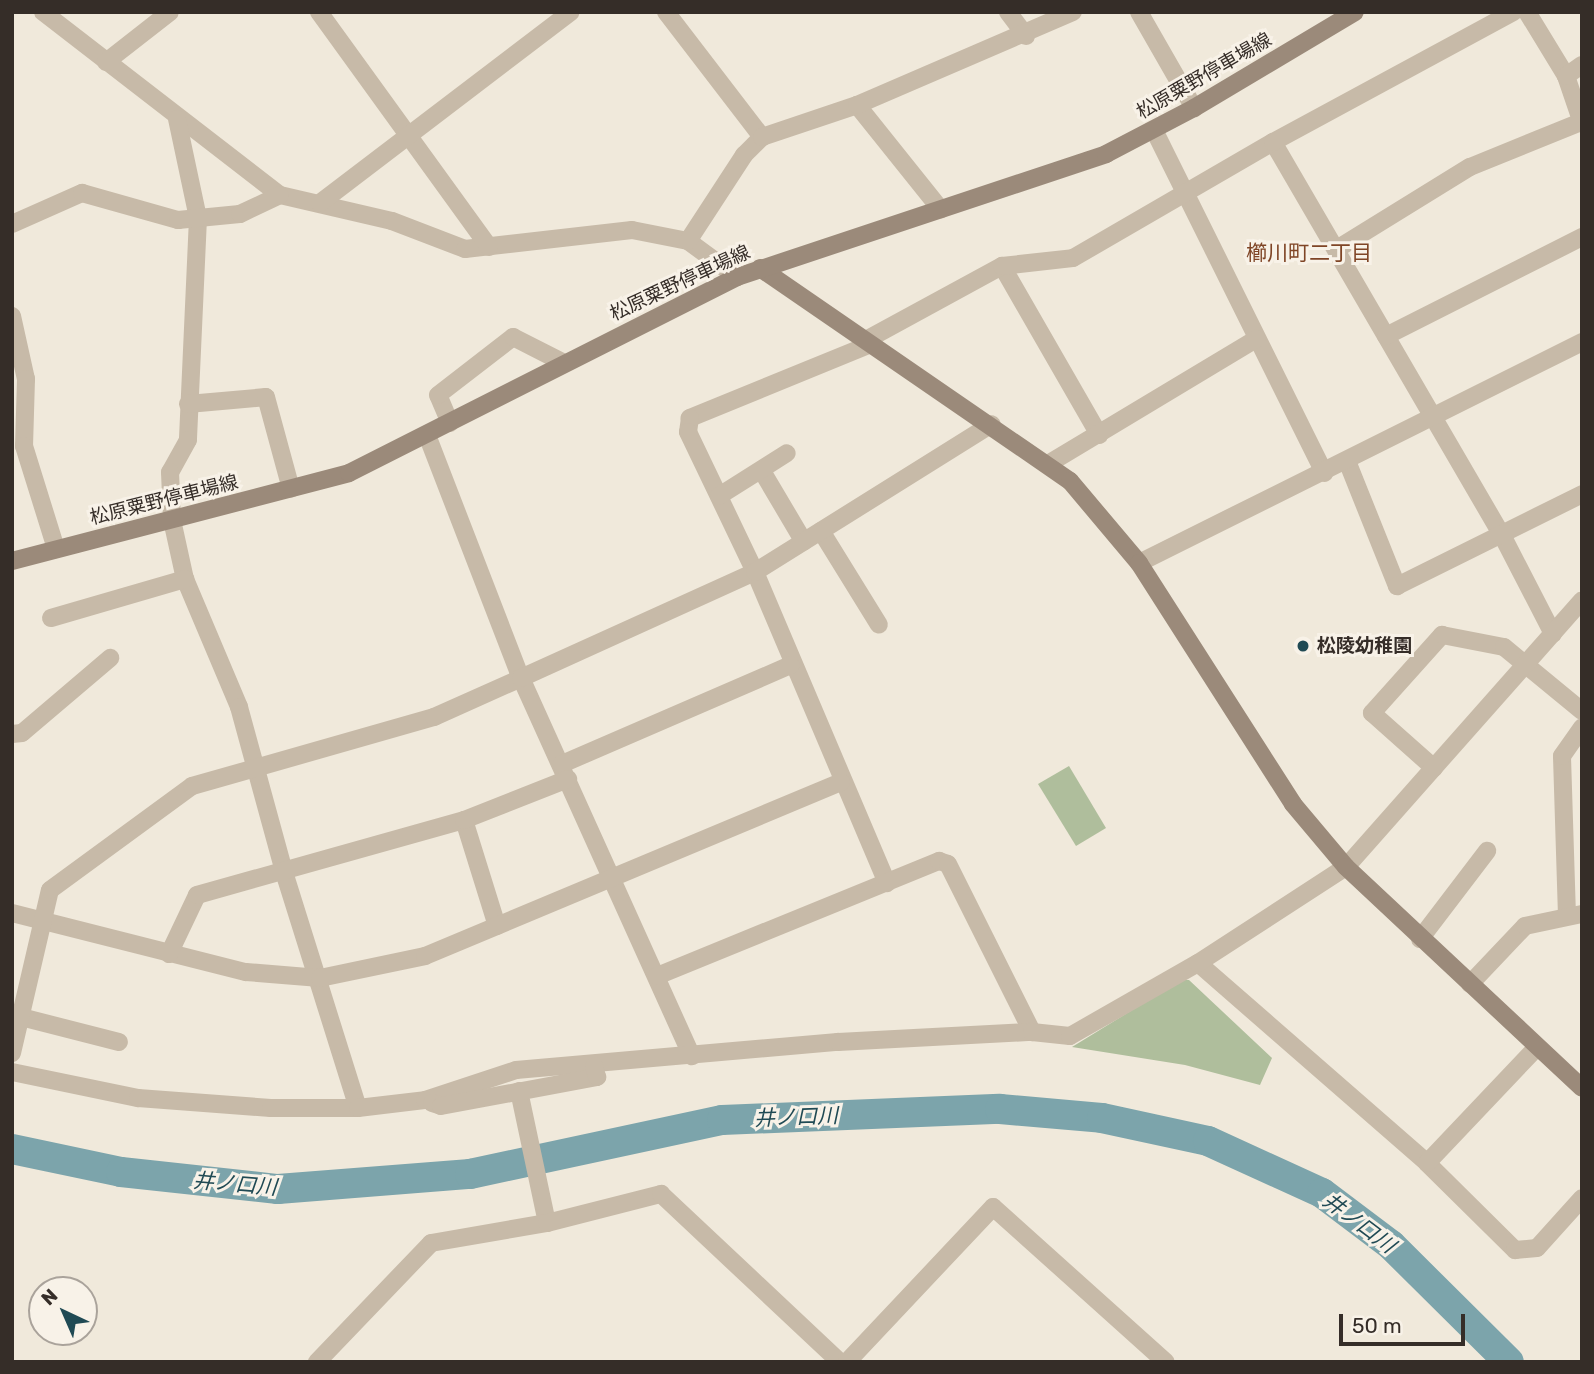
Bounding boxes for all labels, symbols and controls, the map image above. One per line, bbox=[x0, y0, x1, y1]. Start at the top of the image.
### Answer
street label: 松原粟野停車場線 bbox=[1132, 28, 1276, 124]
district label: 櫛川町二丁目 bbox=[1246, 240, 1372, 266]
street label: 松原粟野停車場線 bbox=[606, 241, 754, 325]
street label: 松原粟野停車場線 bbox=[87, 471, 241, 529]
place label: 松陵幼稚園 bbox=[1317, 635, 1412, 657]
marker: 松陵幼稚園 bbox=[1295, 638, 1311, 654]
water label: 井ノ口川 bbox=[754, 1103, 838, 1131]
water label: 井ノ口川 bbox=[192, 1168, 278, 1200]
water label: 井ノ口川 bbox=[1318, 1188, 1400, 1258]
north arrow bbox=[28, 1276, 98, 1346]
text: N bbox=[37, 1284, 62, 1310]
scale bar bbox=[1342, 1300, 1468, 1344]
text: 50 m bbox=[1352, 1313, 1402, 1338]

